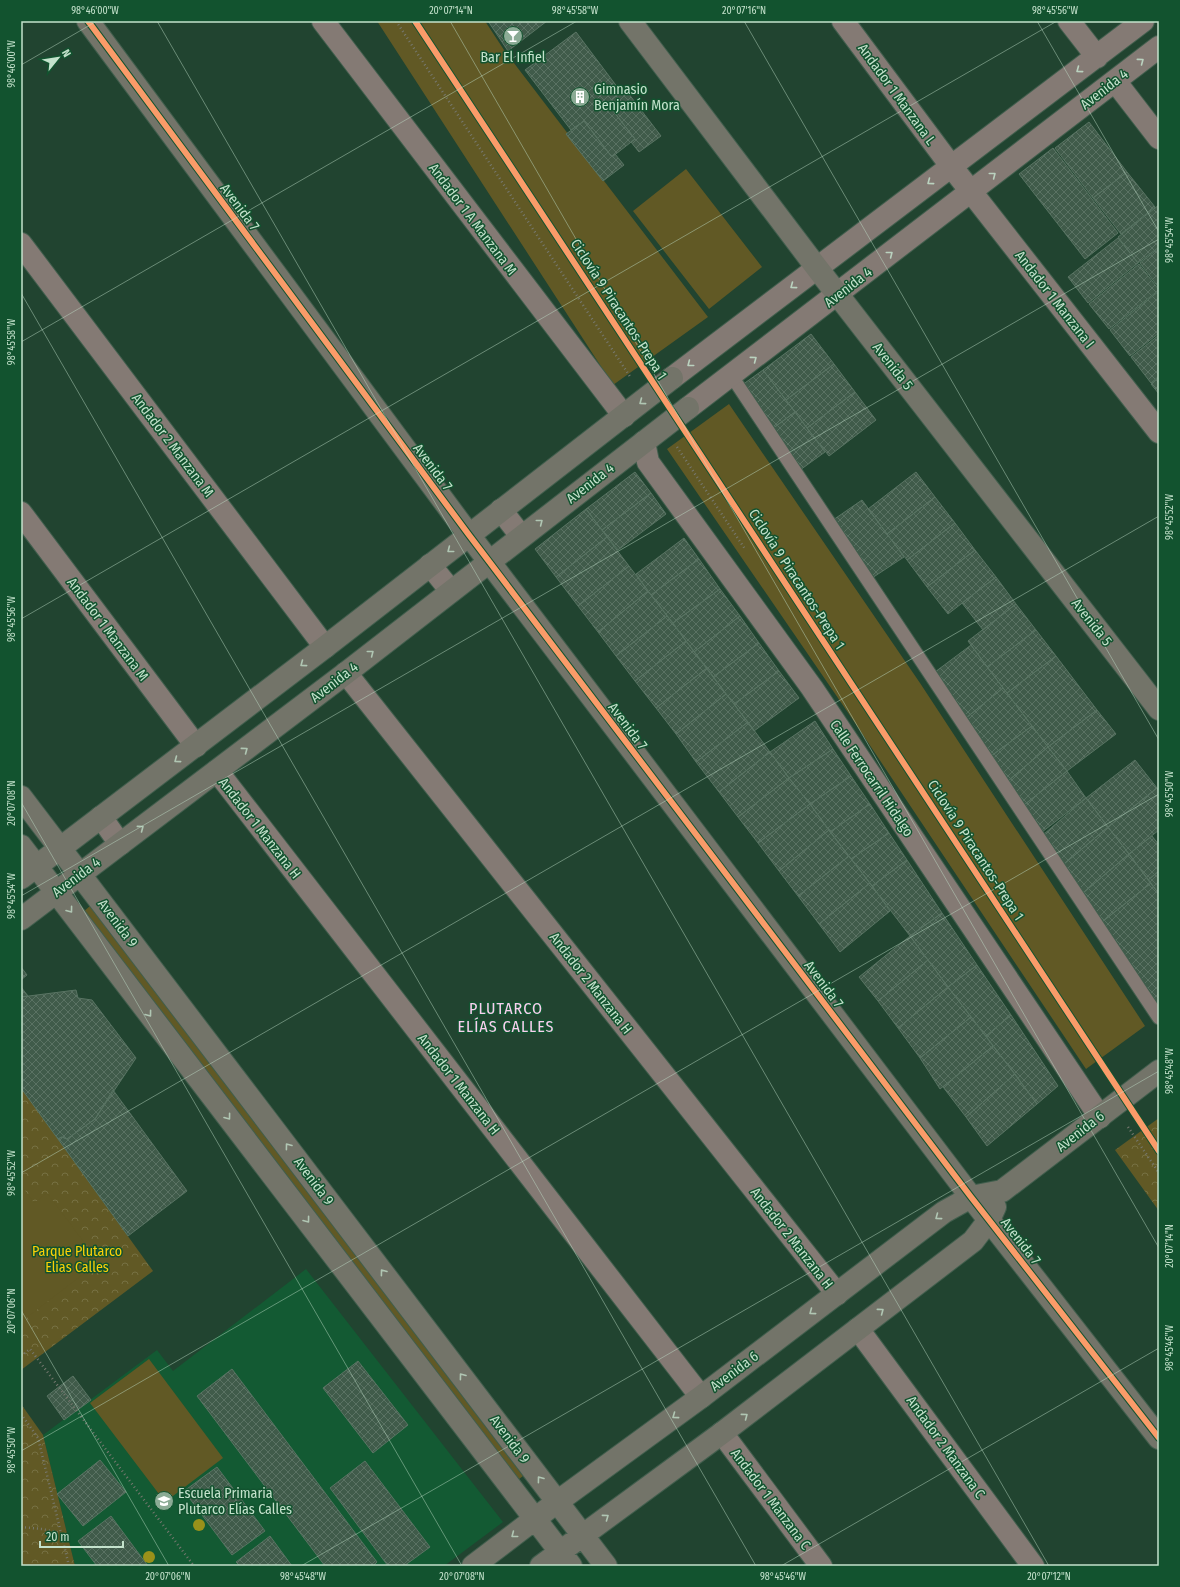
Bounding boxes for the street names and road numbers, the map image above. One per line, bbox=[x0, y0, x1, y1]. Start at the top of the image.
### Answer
street label: Andador 1 Manzana L bbox=[854, 40, 939, 148]
street label: Avenida 4 bbox=[1077, 65, 1132, 113]
street label: Andador 1 A Manzana M bbox=[425, 160, 520, 279]
street label: Avenida 7 bbox=[216, 180, 263, 235]
street label: Ciclovía 9 Piracantos-Prepa 1 bbox=[567, 236, 670, 383]
street label: Andador 1 Manzana I bbox=[1011, 247, 1098, 351]
street label: Avenida 4 bbox=[821, 263, 876, 311]
street label: Avenida 5 bbox=[869, 339, 916, 393]
street label: Andador 2 Manzana M bbox=[128, 390, 217, 501]
street label: Avenida 7 bbox=[409, 440, 456, 495]
street label: Avenida 4 bbox=[563, 459, 618, 507]
street label: Ciclovía 9 Piracantos-Prepa 1 bbox=[745, 506, 848, 653]
street label: Andador 1 Manzana M bbox=[63, 574, 152, 684]
street label: Avenida 5 bbox=[1068, 595, 1115, 649]
street label: Avenida 4 bbox=[307, 658, 362, 706]
street label: Avenida 7 bbox=[604, 699, 651, 754]
street label: Calle Ferrocarril Hidalgo bbox=[826, 717, 917, 840]
street label: Andador 1 Manzana H bbox=[215, 774, 304, 882]
street label: Ciclovía 9 Piracantos-Prepa 1 bbox=[924, 777, 1027, 924]
street label: Avenida 4 bbox=[49, 854, 104, 901]
street label: Avenida 9 bbox=[94, 896, 141, 951]
street label: Andador 2 Manzana H bbox=[546, 929, 635, 1037]
street label: Avenida 7 bbox=[800, 957, 847, 1012]
street label: Andador 1 Manzana H bbox=[414, 1030, 503, 1138]
street label: Avenida 6 bbox=[1053, 1107, 1108, 1155]
street label: Avenida 9 bbox=[290, 1154, 337, 1209]
street label: Andador 2 Manzana H bbox=[747, 1184, 836, 1292]
street label: Avenida 7 bbox=[997, 1215, 1044, 1268]
street label: Avenida 6 bbox=[707, 1348, 762, 1395]
street label: Andador 2 Manzana C bbox=[903, 1393, 989, 1502]
street label: Avenida 9 bbox=[486, 1412, 533, 1467]
street label: Andador 1 Manzana C bbox=[727, 1445, 814, 1553]

